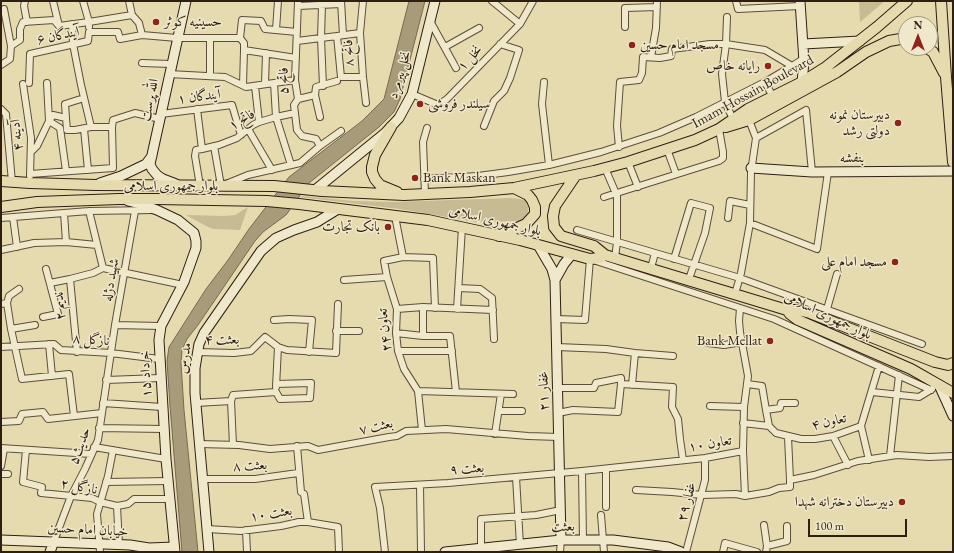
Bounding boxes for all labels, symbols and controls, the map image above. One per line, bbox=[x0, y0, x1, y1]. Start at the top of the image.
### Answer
place label: حسینیه کوثر bbox=[164, 14, 222, 30]
north arrow bbox=[898, 16, 938, 56]
marker: حسینیه کوثر bbox=[151, 17, 161, 27]
text: N bbox=[914, 18, 922, 32]
street label: آیندگان ۶ bbox=[35, 23, 81, 49]
place label: مسجد امام حسین bbox=[640, 37, 719, 53]
street label: فاتح ۸ bbox=[340, 39, 358, 67]
marker: مسجد امام حسین bbox=[627, 40, 637, 50]
street label: نخل ۱ bbox=[454, 42, 486, 74]
street label: نخل پیرمرد bbox=[385, 49, 415, 101]
street label: Imam Hossain Boulevard bbox=[689, 52, 817, 132]
place label: رایانه خاص bbox=[706, 58, 760, 74]
marker: رایانه خاص bbox=[763, 61, 773, 71]
street label: فاتح ۵ bbox=[275, 67, 293, 95]
street label: الله پرست bbox=[137, 77, 163, 123]
street label: آیندگان ۱ bbox=[177, 86, 221, 108]
place label: سیلندر فروشی bbox=[428, 96, 490, 112]
marker: سیلندر فروشی bbox=[415, 99, 425, 109]
street label: فاتح ۱ bbox=[226, 106, 258, 134]
place label: دبیرستان نمونه دولتی رشد bbox=[829, 107, 890, 140]
street label: آدینه ۴ bbox=[7, 118, 27, 152]
marker: دبیرستان نمونه دولتی رشد bbox=[893, 118, 903, 128]
street label: بنفشه bbox=[840, 150, 864, 166]
place label: Bank Maskan bbox=[423, 170, 496, 186]
marker: Bank Maskan bbox=[410, 173, 420, 183]
street label: بلوار جمهوری اسلامی bbox=[124, 178, 218, 194]
street label: بلوار جمهوری اسلامی bbox=[447, 202, 543, 240]
place label: بانک تجارت bbox=[322, 219, 380, 235]
marker: بانک تجارت bbox=[383, 222, 393, 232]
place label: مسجد امام علی bbox=[821, 254, 887, 270]
street label: شهید دژله bbox=[99, 257, 123, 303]
marker: مسجد امام علی bbox=[890, 257, 900, 267]
street label: بلوار جمهوری اسلامی bbox=[782, 288, 874, 344]
street label: ندیم ۲ bbox=[50, 291, 70, 321]
street label: تعاون ۲۴ bbox=[374, 307, 396, 353]
street label: نازگل ۸ bbox=[72, 330, 110, 350]
street label: بعثت ۴ bbox=[205, 331, 239, 349]
place label: Bank Mellat bbox=[697, 333, 762, 349]
marker: Bank Mellat bbox=[765, 336, 775, 346]
street label: مدرس bbox=[174, 341, 196, 375]
street label: ۱۵ خرداد bbox=[136, 350, 156, 398]
street label: غفار ۲۱ bbox=[535, 371, 553, 411]
street label: تعاون ۴ bbox=[810, 410, 848, 434]
street label: بعثت ۷ bbox=[357, 415, 395, 439]
street label: حدیث۵ bbox=[66, 425, 94, 467]
street label: تعاون ۱۰ bbox=[687, 432, 733, 456]
street label: بعثت ۸ bbox=[232, 457, 268, 475]
street label: بعثت ۹ bbox=[449, 459, 485, 479]
street label: نازگل ۲ bbox=[59, 476, 99, 498]
street label: غفار ۲۹ bbox=[674, 481, 700, 523]
place label: دبیرستان دخترانه شهدا bbox=[795, 494, 894, 510]
marker: دبیرستان دخترانه شهدا bbox=[897, 497, 907, 507]
street label: بعثت ۱۰ bbox=[249, 502, 293, 526]
scale bar bbox=[810, 511, 909, 537]
street label: بعثت bbox=[551, 518, 575, 536]
text: 100 m bbox=[815, 518, 844, 534]
street label: خیابان امام حسین bbox=[47, 519, 129, 541]

